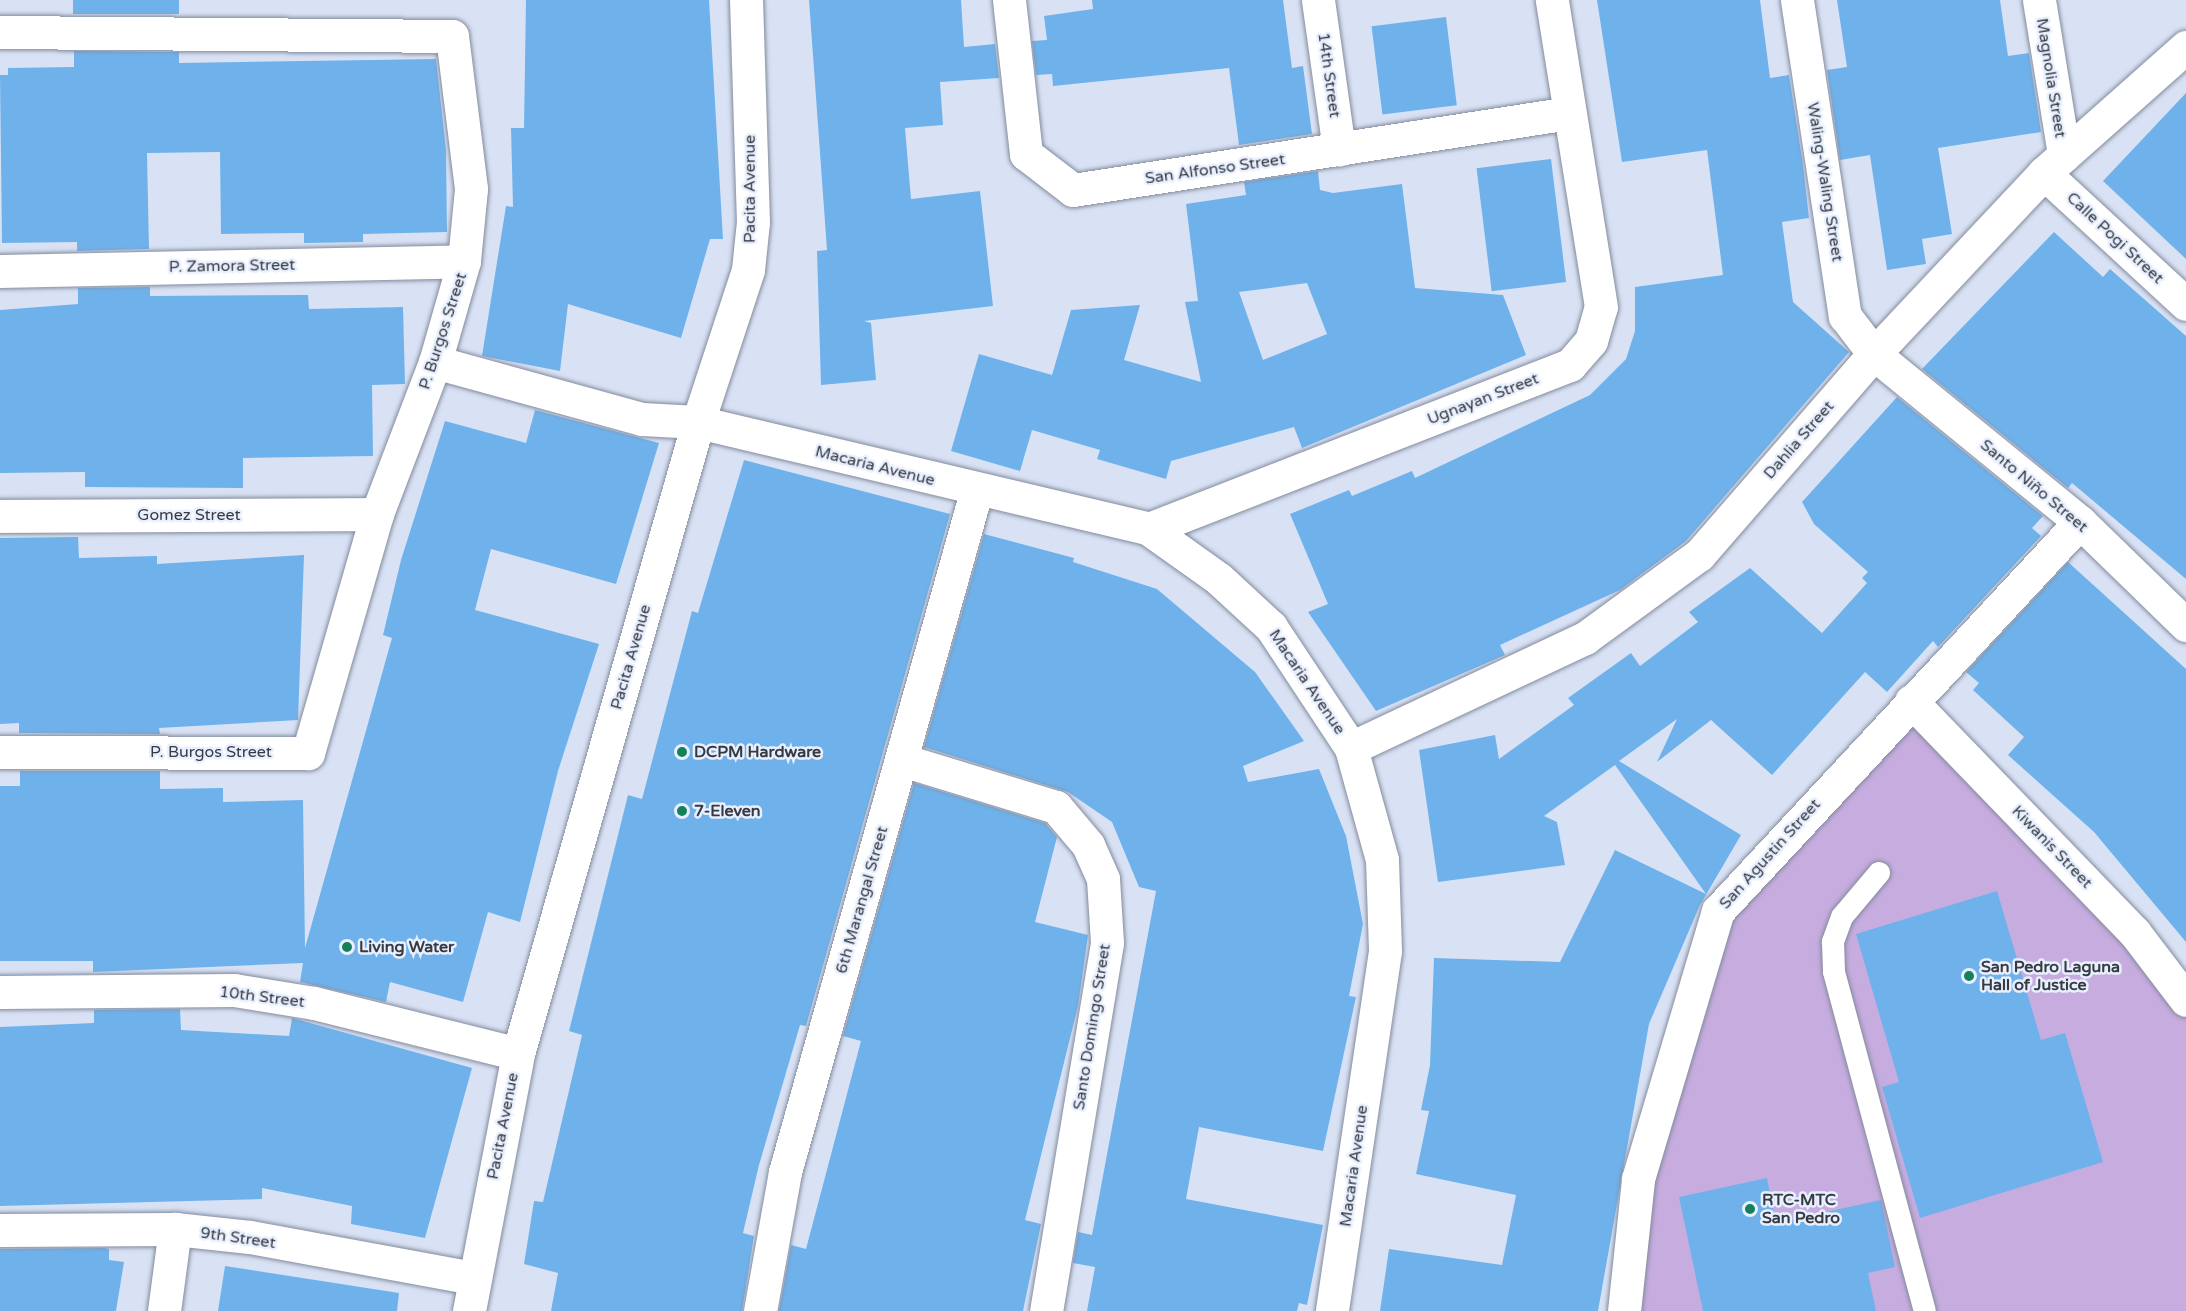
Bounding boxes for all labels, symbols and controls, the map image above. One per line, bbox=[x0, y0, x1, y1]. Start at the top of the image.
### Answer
street label: Magnolia Street bbox=[2032, 17, 2070, 139]
street label: 14th Street bbox=[1314, 31, 1344, 119]
street label: Waling-Waling Street bbox=[1803, 101, 1847, 263]
street label: Pacita Avenue bbox=[740, 135, 760, 243]
street label: San Alfonso Street bbox=[1144, 150, 1286, 188]
street label: Calle Pogi Street bbox=[2063, 188, 2167, 288]
street label: P. Zamora Street bbox=[169, 255, 295, 277]
street label: P. Burgos Street bbox=[415, 270, 471, 392]
street label: Ugnayan Street bbox=[1425, 369, 1541, 429]
street label: Dahlia Street bbox=[1760, 397, 1838, 483]
street label: Santo Niño Street bbox=[1976, 435, 2092, 537]
street label: Macaria Avenue bbox=[813, 442, 937, 490]
street label: Gomez Street bbox=[137, 505, 241, 525]
street label: Pacita Avenue bbox=[607, 602, 655, 712]
street label: Macaria Avenue bbox=[1265, 626, 1349, 738]
street label: P. Burgos Street bbox=[150, 742, 272, 762]
place label: DCPM Hardware bbox=[694, 742, 821, 762]
marker: DCPM Hardware bbox=[675, 745, 689, 759]
street label: San Agustin Street bbox=[1715, 795, 1825, 913]
place label: 7-Eleven bbox=[694, 801, 761, 821]
street label: Kiwanis Street bbox=[2008, 802, 2096, 892]
marker: 7-Eleven bbox=[675, 804, 689, 818]
street label: 6th Marangal Street bbox=[832, 824, 892, 976]
place label: Living Water bbox=[359, 937, 454, 957]
marker: Living Water bbox=[340, 940, 354, 954]
street label: Santo Domingo Street bbox=[1069, 943, 1115, 1111]
place label: San Pedro Laguna Hall of Justice bbox=[1981, 957, 2120, 995]
marker: San Pedro Laguna Hall of Justice bbox=[1962, 969, 1976, 983]
street label: 10th Street bbox=[218, 982, 306, 1012]
street label: Pacita Avenue bbox=[483, 1071, 523, 1181]
street label: Macaria Avenue bbox=[1336, 1104, 1372, 1228]
place label: RTC-MTC San Pedro bbox=[1762, 1190, 1840, 1228]
marker: RTC-MTC San Pedro bbox=[1743, 1202, 1757, 1216]
street label: 9th Street bbox=[199, 1223, 277, 1253]

